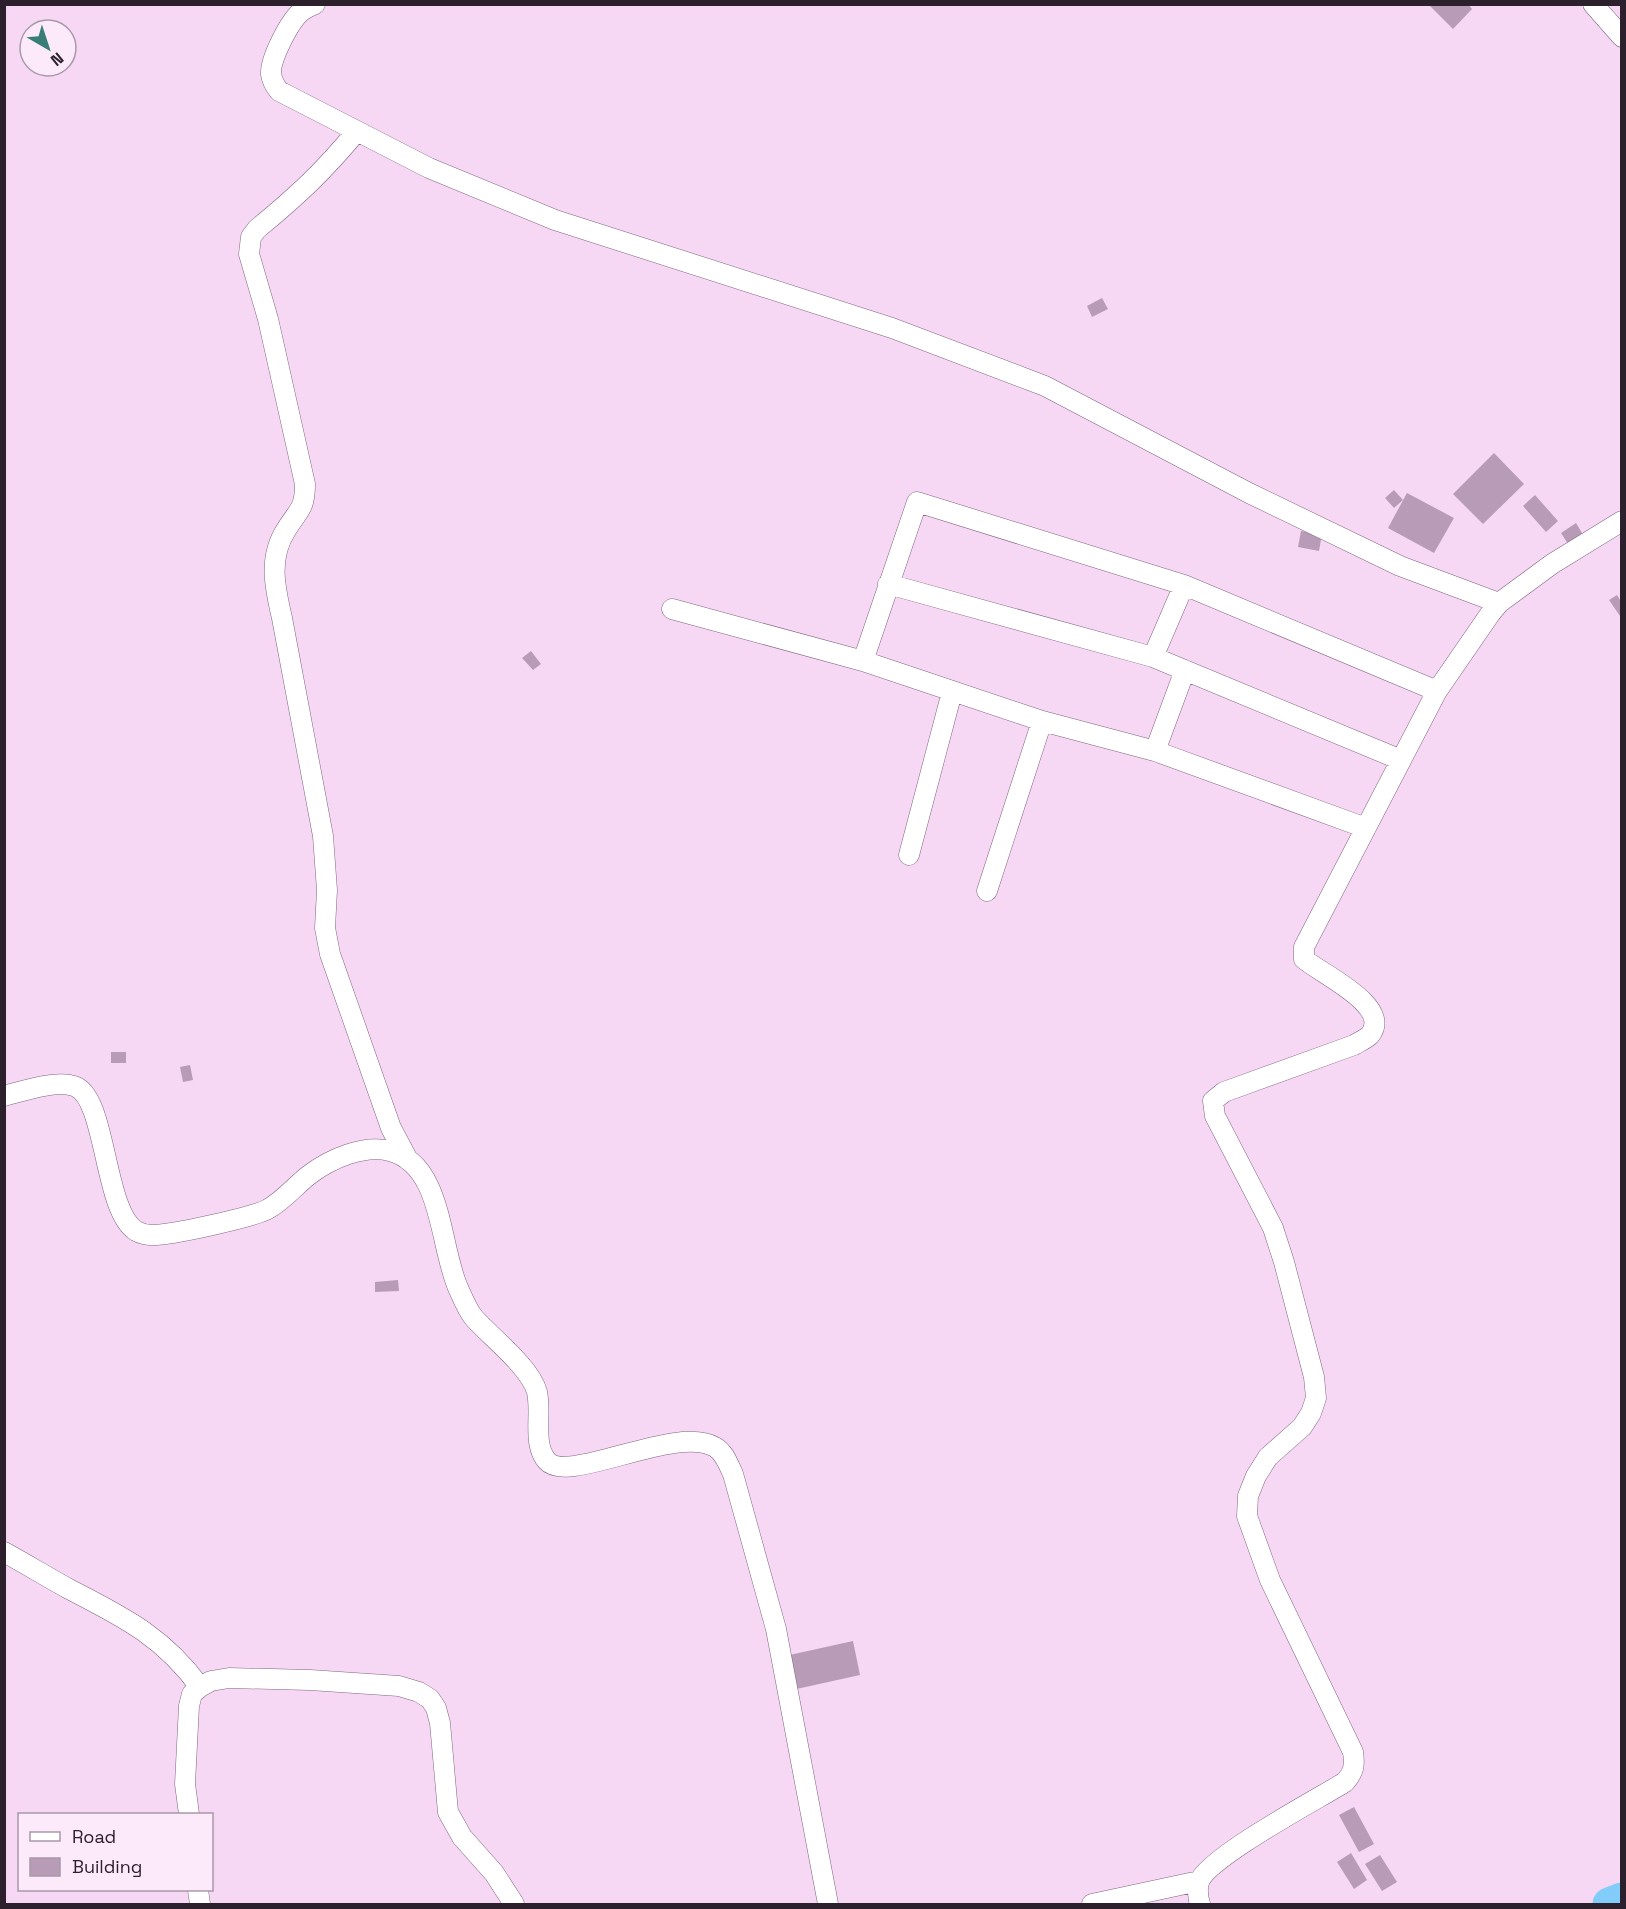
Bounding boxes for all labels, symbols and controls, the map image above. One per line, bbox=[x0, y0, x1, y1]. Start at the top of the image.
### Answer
north arrow bbox=[18, 18, 78, 78]
text: N bbox=[46, 48, 68, 71]
legend bbox=[18, 1813, 213, 1891]
text: Road bbox=[72, 1825, 116, 1848]
text: Building bbox=[72, 1855, 142, 1878]

